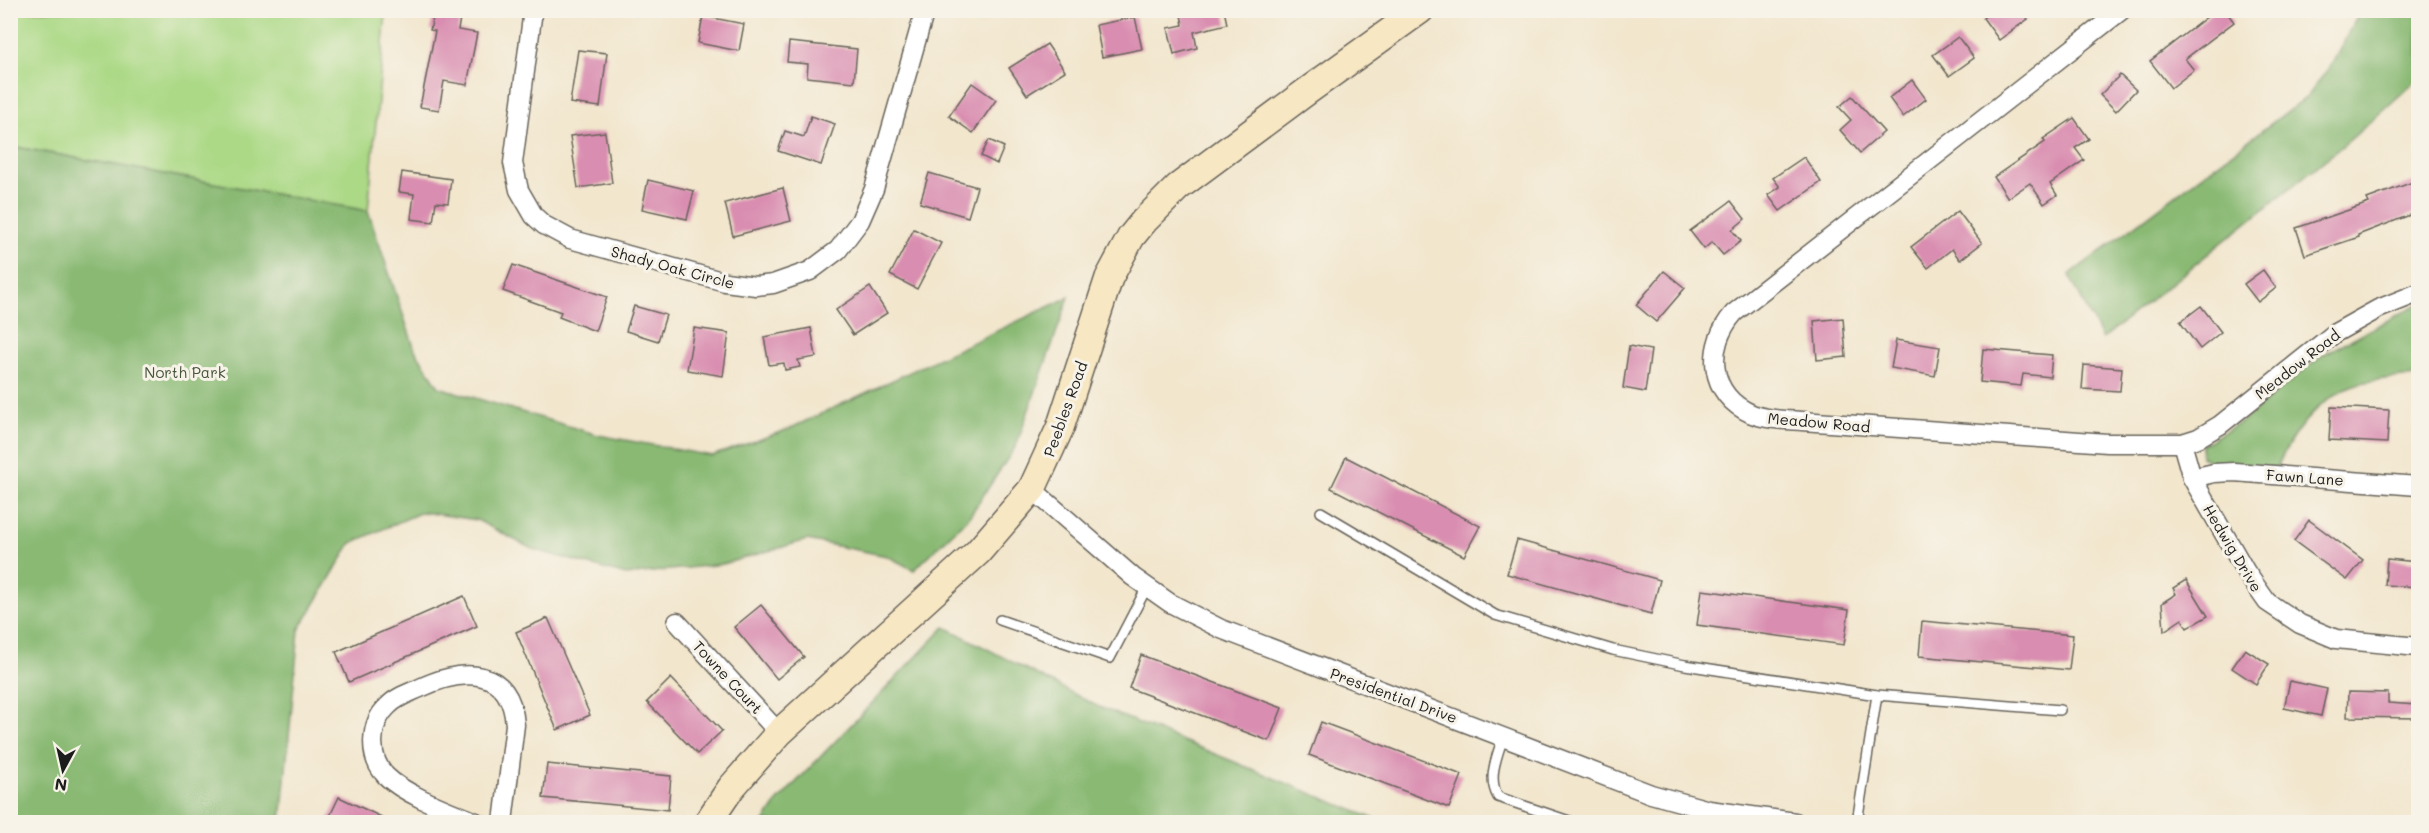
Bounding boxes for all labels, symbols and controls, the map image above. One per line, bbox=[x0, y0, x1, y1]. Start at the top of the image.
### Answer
street label: Shady Oak Circle bbox=[609, 241, 737, 293]
street label: Meadow Road bbox=[2250, 324, 2344, 404]
street label: Peebles Road bbox=[1039, 359, 1091, 459]
park label: North Park bbox=[144, 362, 226, 382]
street label: Meadow Road bbox=[1767, 408, 1871, 436]
street label: Fawn Lane bbox=[2266, 464, 2344, 490]
street label: Hedwig Drive bbox=[2199, 500, 2267, 596]
street label: Towne Court bbox=[689, 636, 767, 718]
street label: Presidential Drive bbox=[1328, 663, 1460, 727]
north arrow bbox=[33, 740, 93, 800]
text: N bbox=[53, 774, 68, 797]

